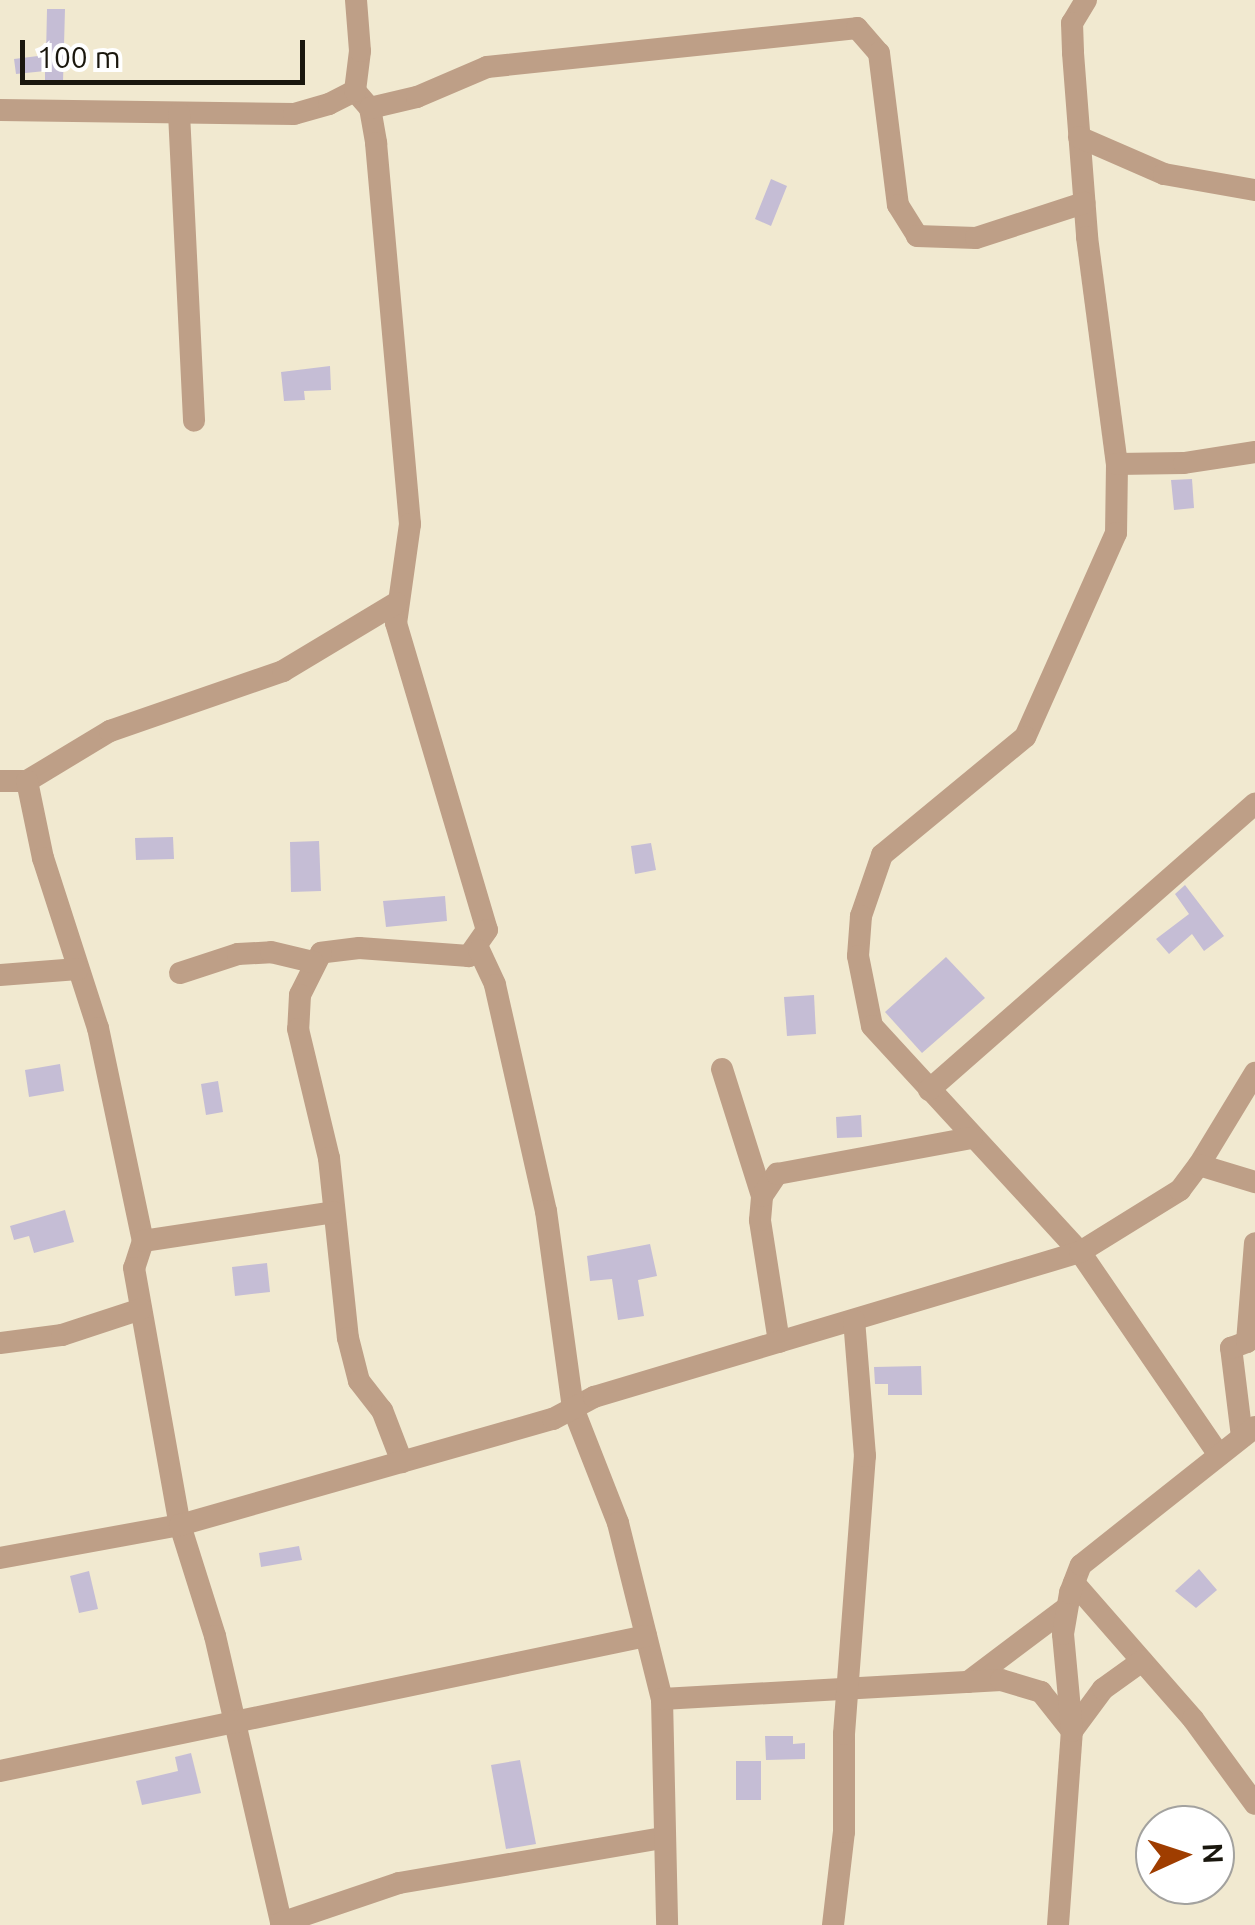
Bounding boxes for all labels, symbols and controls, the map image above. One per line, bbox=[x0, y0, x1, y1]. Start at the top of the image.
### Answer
scale bar bbox=[25, 20, 310, 82]
text: 100 m bbox=[37, 40, 121, 74]
north arrow bbox=[1135, 1805, 1235, 1905]
text: N bbox=[1197, 1842, 1229, 1865]

